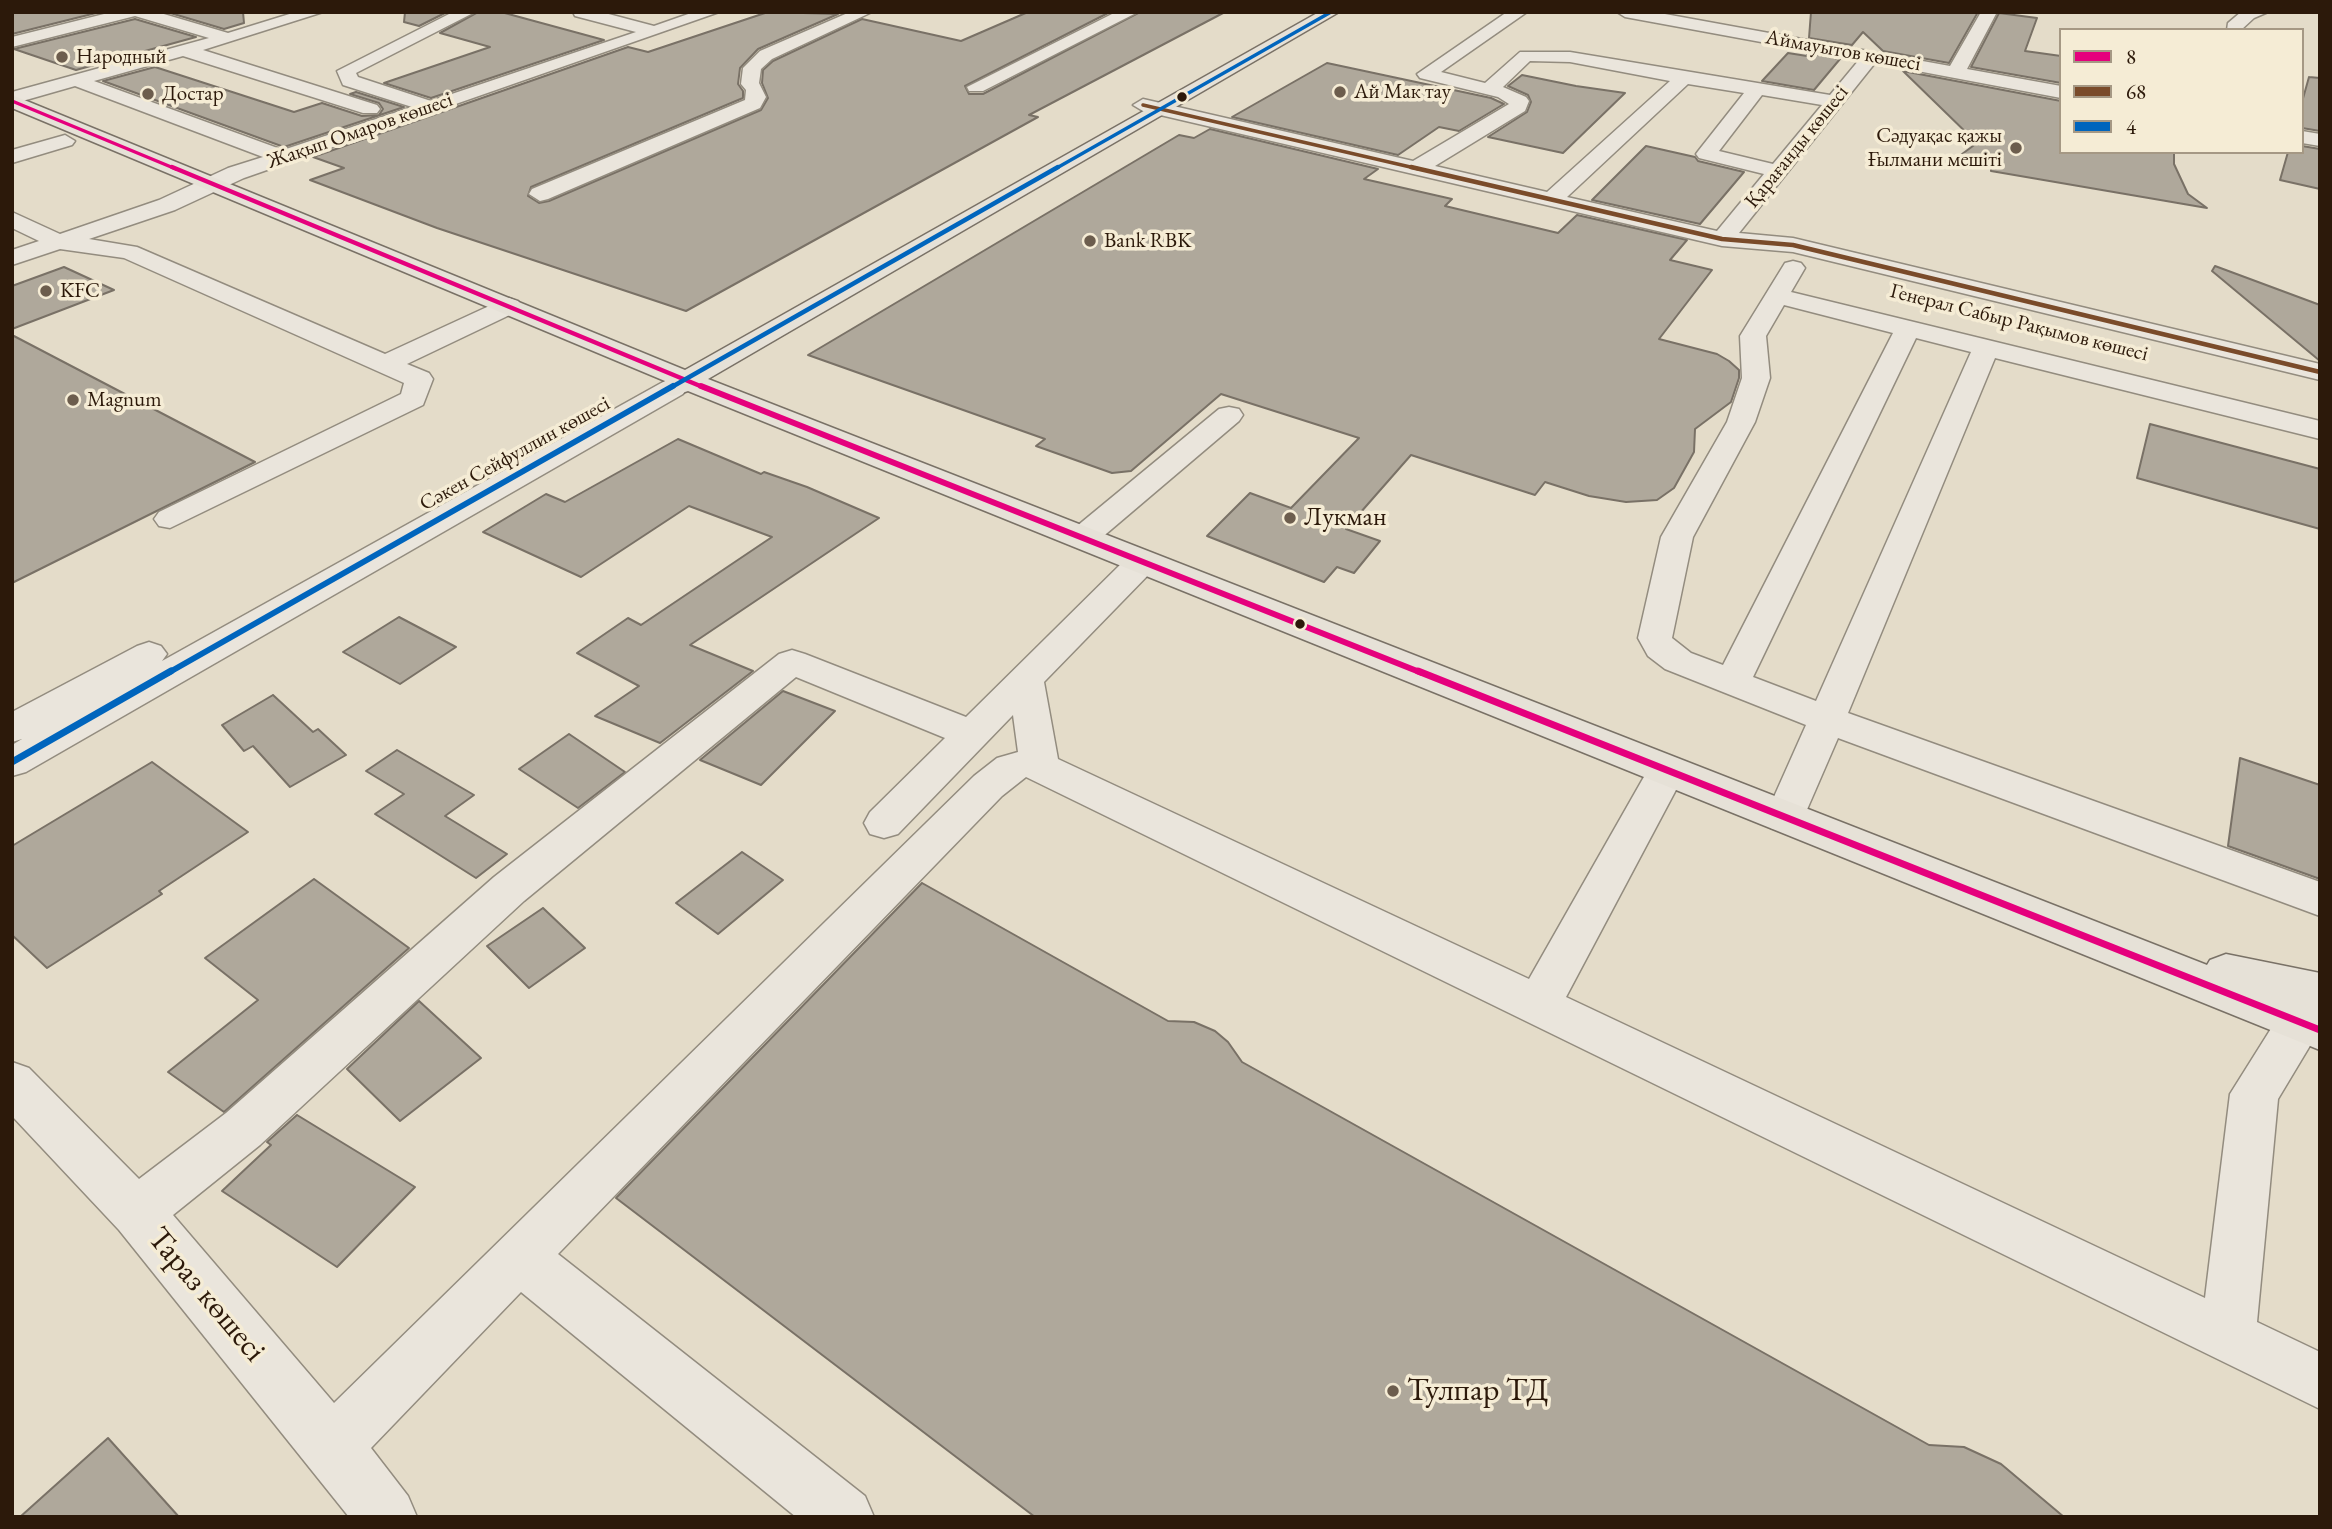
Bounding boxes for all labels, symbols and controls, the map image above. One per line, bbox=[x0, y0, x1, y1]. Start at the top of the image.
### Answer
street label: Аймауытов көшесі bbox=[1763, 25, 1923, 77]
legend bbox=[2059, 28, 2304, 154]
text: 8 bbox=[2126, 43, 2136, 70]
place label: Народный bbox=[76, 44, 167, 70]
marker: Народный bbox=[54, 49, 70, 65]
text: 68 bbox=[2126, 78, 2146, 105]
place label: Ай Мак тау bbox=[1354, 79, 1451, 105]
place label: Достар bbox=[162, 81, 224, 107]
street label: Қарағанды көшесі bbox=[1740, 81, 1854, 213]
marker: Ай Мак тау bbox=[1332, 84, 1348, 100]
marker: Достар bbox=[140, 86, 156, 102]
street label: Жақып Омаров көшесі bbox=[264, 87, 456, 175]
unlabelled marker bbox=[1175, 90, 1189, 104]
text: 4 bbox=[2126, 113, 2136, 140]
place label: Сәдуақас қажы Ғылмани мешіті bbox=[1868, 123, 2002, 173]
marker: Сәдуақас қажы Ғылмани мешіті bbox=[2008, 140, 2024, 156]
place label: Bank RBK bbox=[1104, 228, 1191, 254]
marker: Bank RBK bbox=[1082, 233, 1098, 249]
place label: KFC bbox=[60, 278, 100, 304]
street label: Генерал Сабыр Рақымов көшесі bbox=[1887, 279, 2151, 367]
marker: KFC bbox=[38, 283, 54, 299]
place label: Magnum bbox=[87, 387, 162, 413]
street label: Сәкен Сейфуллин көшесі bbox=[415, 391, 615, 517]
marker: Magnum bbox=[65, 392, 81, 408]
place label: Лукман bbox=[1304, 502, 1386, 534]
marker: Лукман bbox=[1282, 510, 1298, 526]
unlabelled marker bbox=[1293, 617, 1307, 631]
street label: Тараз көшесі bbox=[139, 1220, 273, 1370]
place label: Тулпар ТД bbox=[1407, 1372, 1549, 1410]
marker: Тулпар ТД bbox=[1385, 1383, 1401, 1399]

